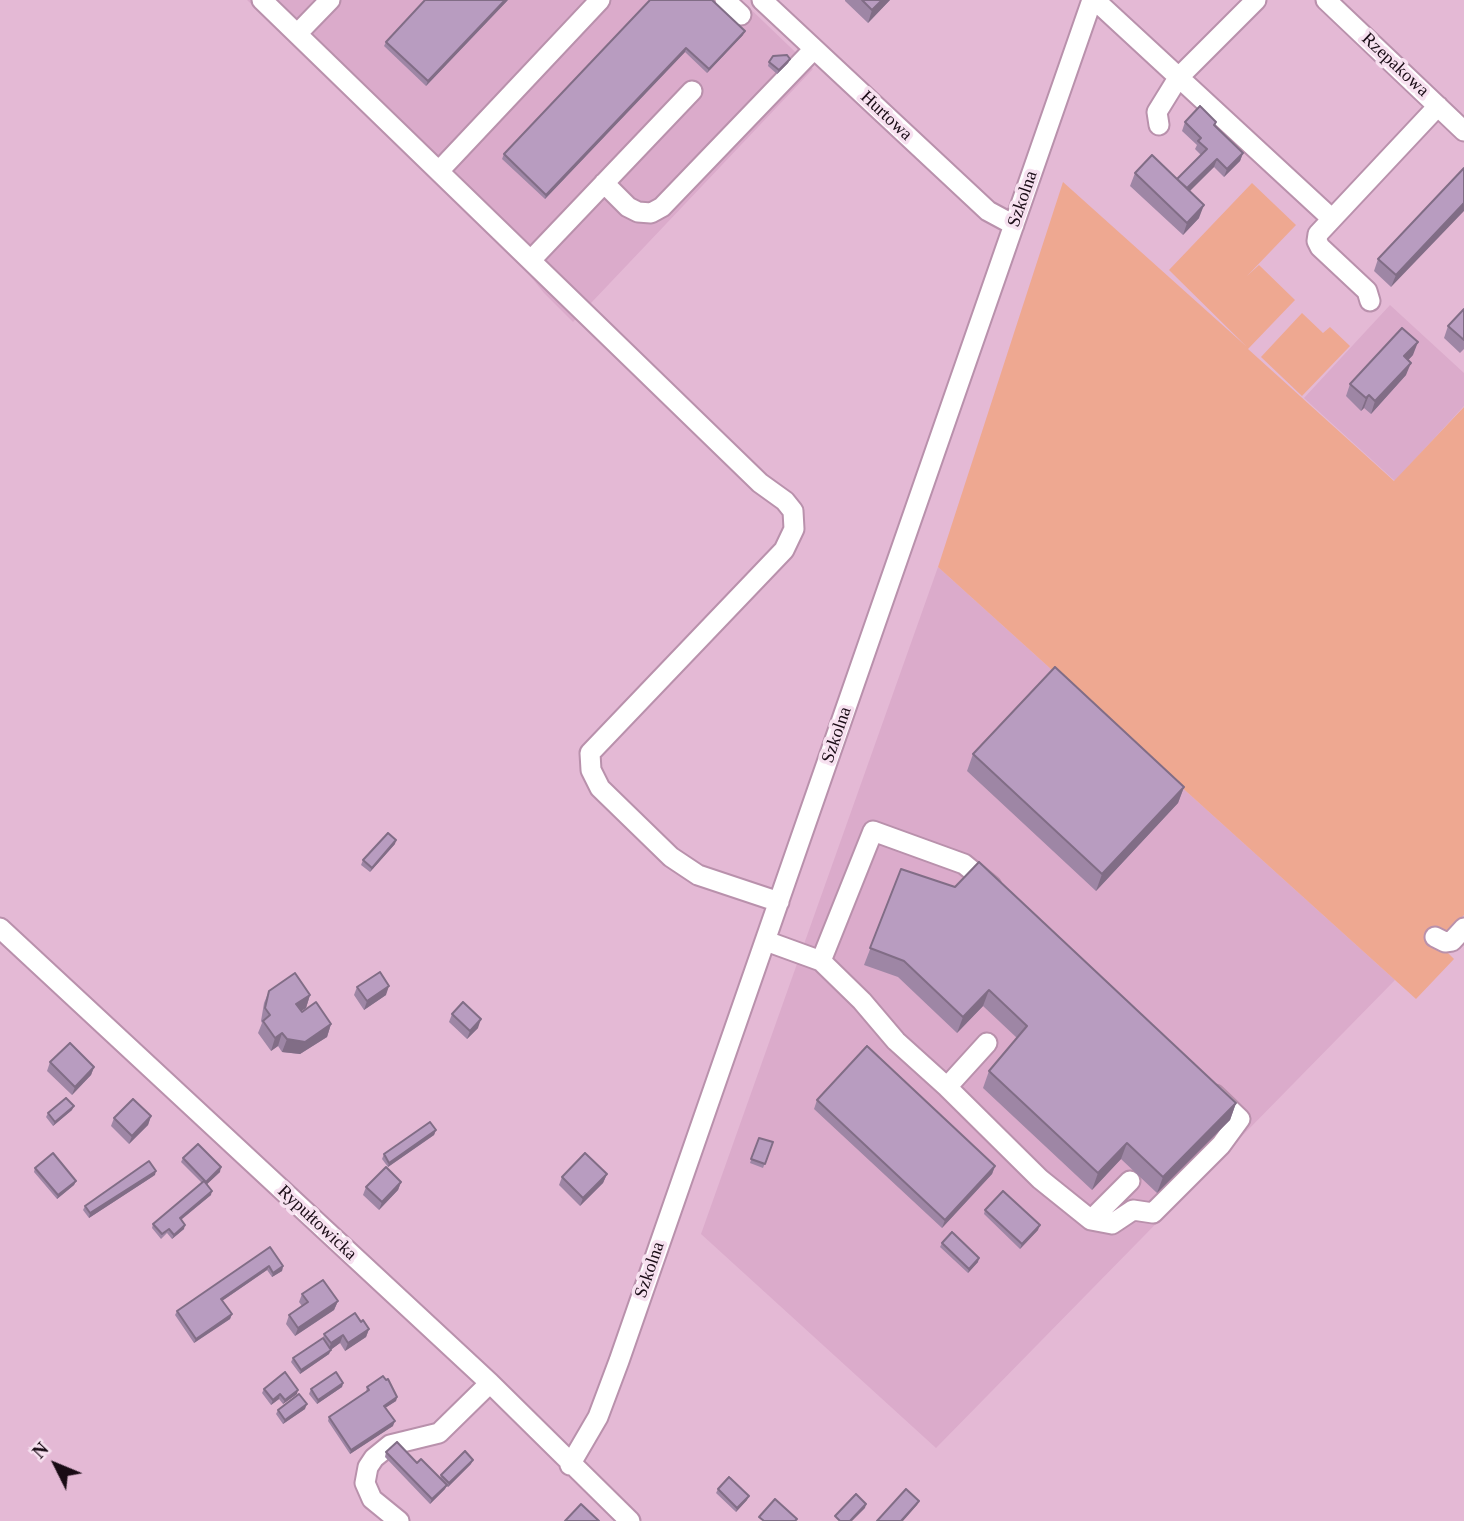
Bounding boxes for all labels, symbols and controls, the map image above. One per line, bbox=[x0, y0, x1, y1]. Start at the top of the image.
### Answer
street label: Rzepakowa bbox=[1357, 28, 1433, 102]
street label: Hurtowa bbox=[856, 87, 916, 145]
street label: Szkolna bbox=[1003, 168, 1043, 230]
street label: Szkolna bbox=[817, 704, 857, 766]
street label: Rypułtowicka bbox=[273, 1181, 361, 1265]
street label: Szkolna bbox=[630, 1239, 670, 1301]
north arrow bbox=[21, 1430, 91, 1500]
text: N bbox=[28, 1438, 53, 1463]

